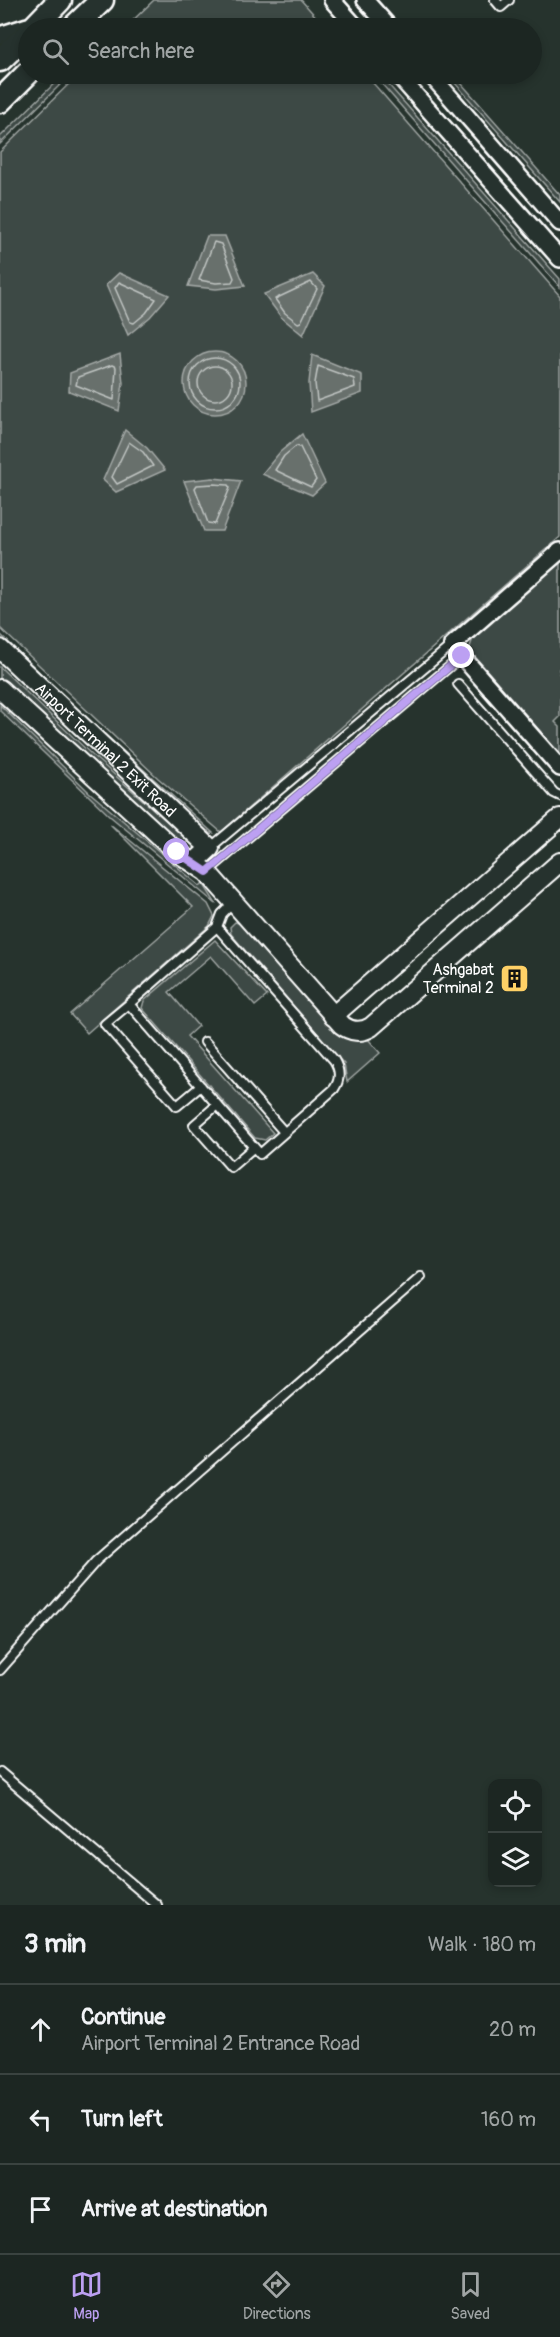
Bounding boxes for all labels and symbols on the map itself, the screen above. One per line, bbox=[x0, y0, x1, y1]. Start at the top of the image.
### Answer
route end bbox=[448, 642, 474, 668]
street label: Airport Terminal 2 Exit Road bbox=[31, 679, 180, 822]
route start bbox=[163, 838, 189, 864]
place label: Ashgabat Terminal 2 bbox=[423, 960, 495, 998]
building icon: Ashgabat Terminal 2 bbox=[499, 962, 531, 994]

